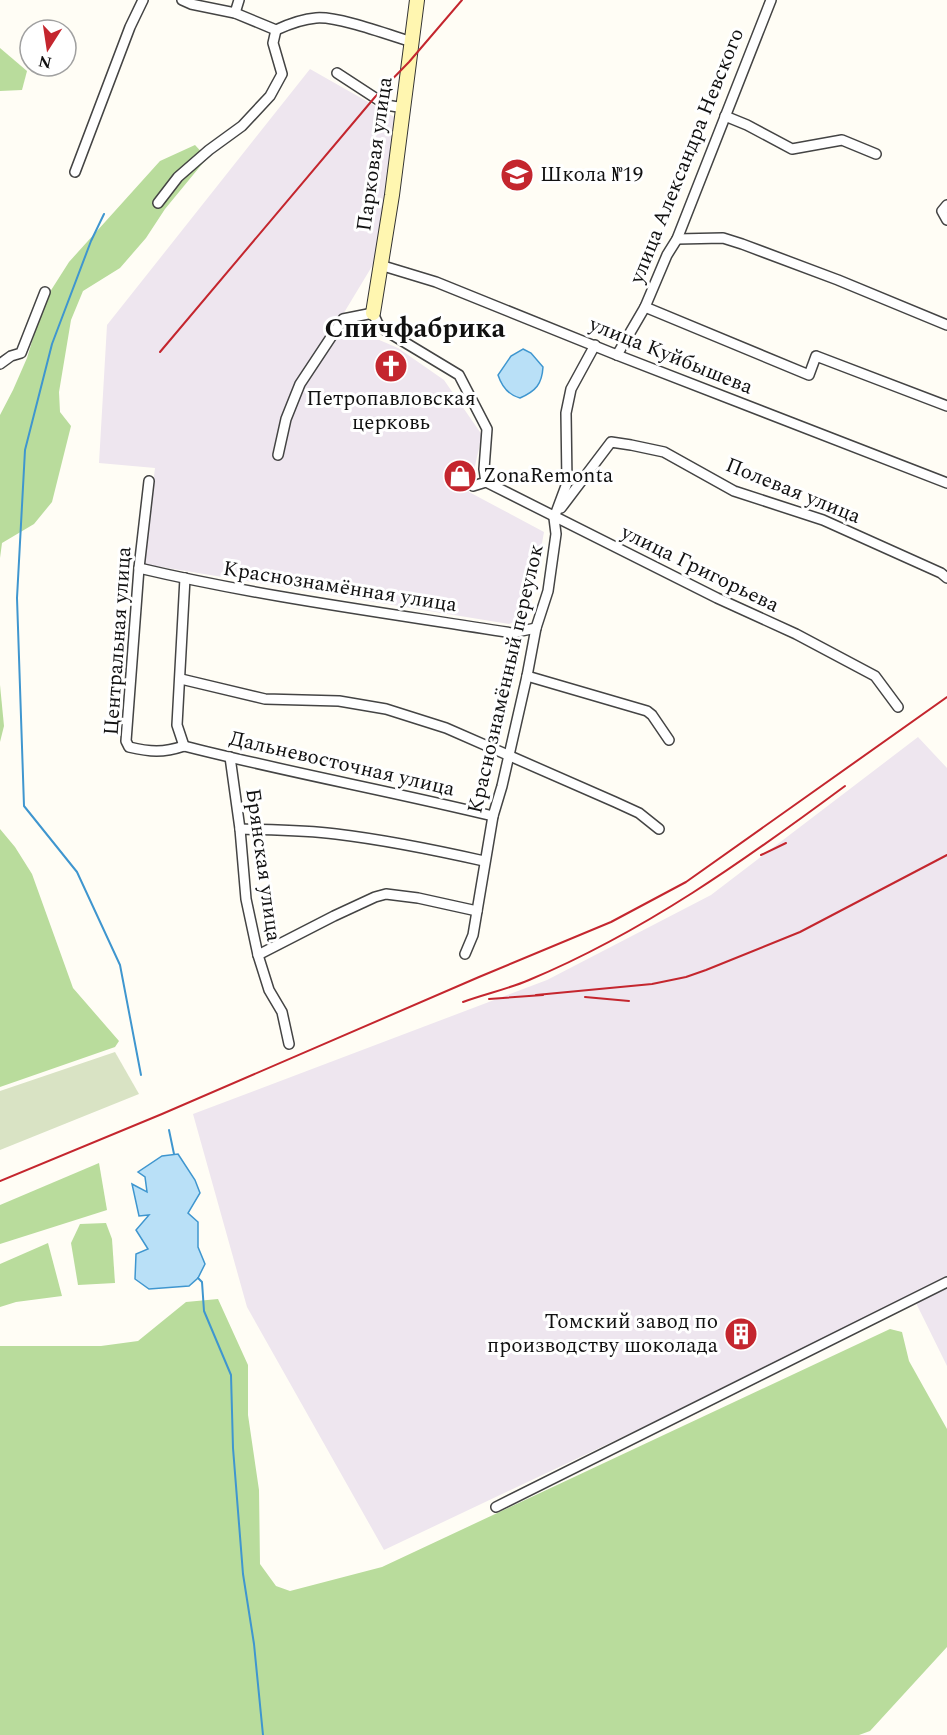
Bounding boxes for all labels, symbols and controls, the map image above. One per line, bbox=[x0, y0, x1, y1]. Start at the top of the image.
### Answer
north arrow bbox=[18, 18, 78, 78]
street label: улица Александра Невского bbox=[621, 23, 753, 289]
text: N bbox=[36, 49, 54, 75]
street label: Парковая улица bbox=[348, 74, 402, 233]
school or university icon: Школа №19 bbox=[499, 157, 535, 193]
place label: Школа №19 bbox=[540, 159, 643, 191]
district label: Спичфабрика bbox=[325, 308, 505, 350]
street label: улица Куйбышева bbox=[583, 308, 758, 404]
church icon: Петропавловская церковь bbox=[373, 348, 409, 384]
place label: Петропавловская церковь bbox=[306, 383, 476, 439]
street label: Полевая улица bbox=[720, 449, 866, 533]
shop icon: ZonaRemonta bbox=[442, 458, 478, 494]
place label: ZonaRemonta bbox=[483, 460, 614, 492]
street label: улица Григорьева bbox=[614, 516, 785, 622]
street label: Краснознамённый переулок bbox=[459, 541, 553, 817]
street label: Центральная улица bbox=[95, 545, 141, 737]
street label: Краснознамённая улица bbox=[221, 553, 460, 621]
street label: Дальневосточная улица bbox=[226, 722, 459, 806]
street label: Брянская улица bbox=[236, 786, 290, 944]
place label: Томский завод по производству шоколада bbox=[487, 1306, 719, 1362]
building icon: Томский завод по производству шоколада bbox=[723, 1316, 759, 1352]

